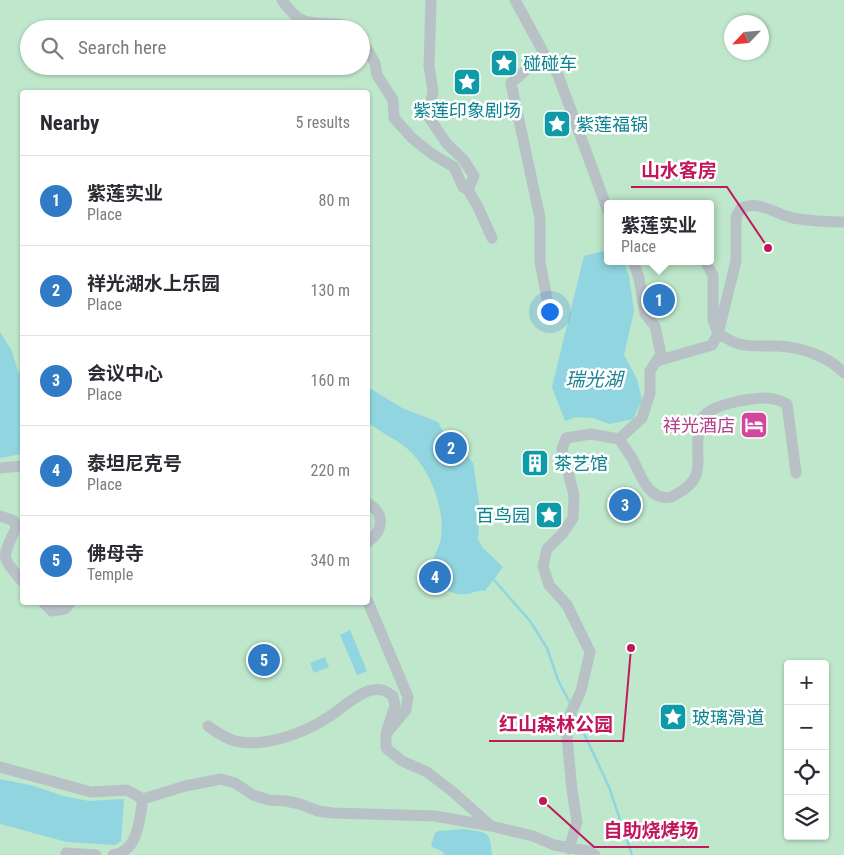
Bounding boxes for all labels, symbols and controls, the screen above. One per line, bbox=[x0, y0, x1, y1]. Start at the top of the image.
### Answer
north arrow bbox=[724, 15, 769, 60]
search box bbox=[20, 20, 370, 75]
icon: search bbox=[38, 34, 66, 62]
text: Search here bbox=[78, 36, 166, 59]
place icon: 碰碰车 bbox=[489, 48, 519, 78]
place label: 碰碰车 bbox=[523, 53, 577, 74]
place icon: 紫莲印象剧场 bbox=[452, 67, 482, 97]
place label: 紫莲印象剧场 bbox=[413, 100, 521, 121]
place icon: 紫莲福锅 bbox=[542, 109, 572, 139]
text: Nearby bbox=[40, 111, 99, 135]
text: 5 results bbox=[295, 113, 350, 132]
place label: 紫莲福锅 bbox=[576, 114, 648, 135]
callout: 山水客房 bbox=[631, 153, 727, 187]
text: 山水客房 bbox=[641, 159, 717, 182]
text: 紫莲实业 bbox=[87, 182, 163, 205]
text: 1 bbox=[52, 191, 60, 210]
text: 80 m bbox=[318, 191, 350, 210]
popup bbox=[604, 200, 714, 265]
text: Place bbox=[87, 205, 122, 224]
text: 紫莲实业 bbox=[621, 214, 697, 237]
text: Place bbox=[621, 237, 656, 256]
text: 祥光湖水上乐园 bbox=[87, 272, 220, 295]
text: 2 bbox=[52, 281, 60, 300]
text: 130 m bbox=[311, 281, 350, 300]
pin: 1 bbox=[643, 281, 675, 319]
text: Place bbox=[87, 295, 122, 314]
your location bbox=[537, 299, 563, 325]
text: 会议中心 bbox=[87, 362, 163, 385]
water label: 瑞光湖 bbox=[565, 368, 625, 391]
text: 3 bbox=[52, 371, 60, 390]
text: 160 m bbox=[311, 371, 350, 390]
text: Place bbox=[87, 385, 122, 404]
hotel icon: 祥光酒店 bbox=[739, 410, 769, 440]
place label: 祥光酒店 bbox=[663, 415, 735, 436]
pin: 2 bbox=[435, 429, 467, 467]
building icon: 茶艺馆 bbox=[520, 448, 550, 478]
text: 泰坦尼克号 bbox=[87, 452, 182, 475]
place label: 茶艺馆 bbox=[554, 453, 608, 474]
text: 4 bbox=[52, 461, 60, 480]
text: 220 m bbox=[311, 461, 350, 480]
text: Place bbox=[87, 475, 122, 494]
pin: 3 bbox=[609, 486, 641, 524]
place icon: 百鸟园 bbox=[534, 500, 564, 530]
place label: 百鸟园 bbox=[476, 505, 530, 526]
text: 佛母寺 bbox=[87, 542, 144, 565]
text: 5 bbox=[52, 551, 60, 570]
text: 340 m bbox=[311, 551, 350, 570]
pin: 4 bbox=[419, 558, 451, 596]
text: Temple bbox=[87, 565, 133, 584]
pin: 5 bbox=[248, 641, 280, 679]
map controls bbox=[784, 660, 829, 840]
button: + bbox=[784, 660, 829, 705]
place icon: 玻璃滑道 bbox=[658, 702, 688, 732]
button: − bbox=[784, 705, 829, 750]
callout: 红山森林公园 bbox=[489, 707, 623, 741]
place label: 玻璃滑道 bbox=[692, 707, 764, 728]
text: 红山森林公园 bbox=[499, 713, 613, 736]
button: locate bbox=[784, 750, 829, 795]
button: layers bbox=[784, 795, 829, 840]
callout: 自助烧烤场 bbox=[594, 813, 709, 847]
text: 自助烧烤场 bbox=[603, 819, 699, 842]

